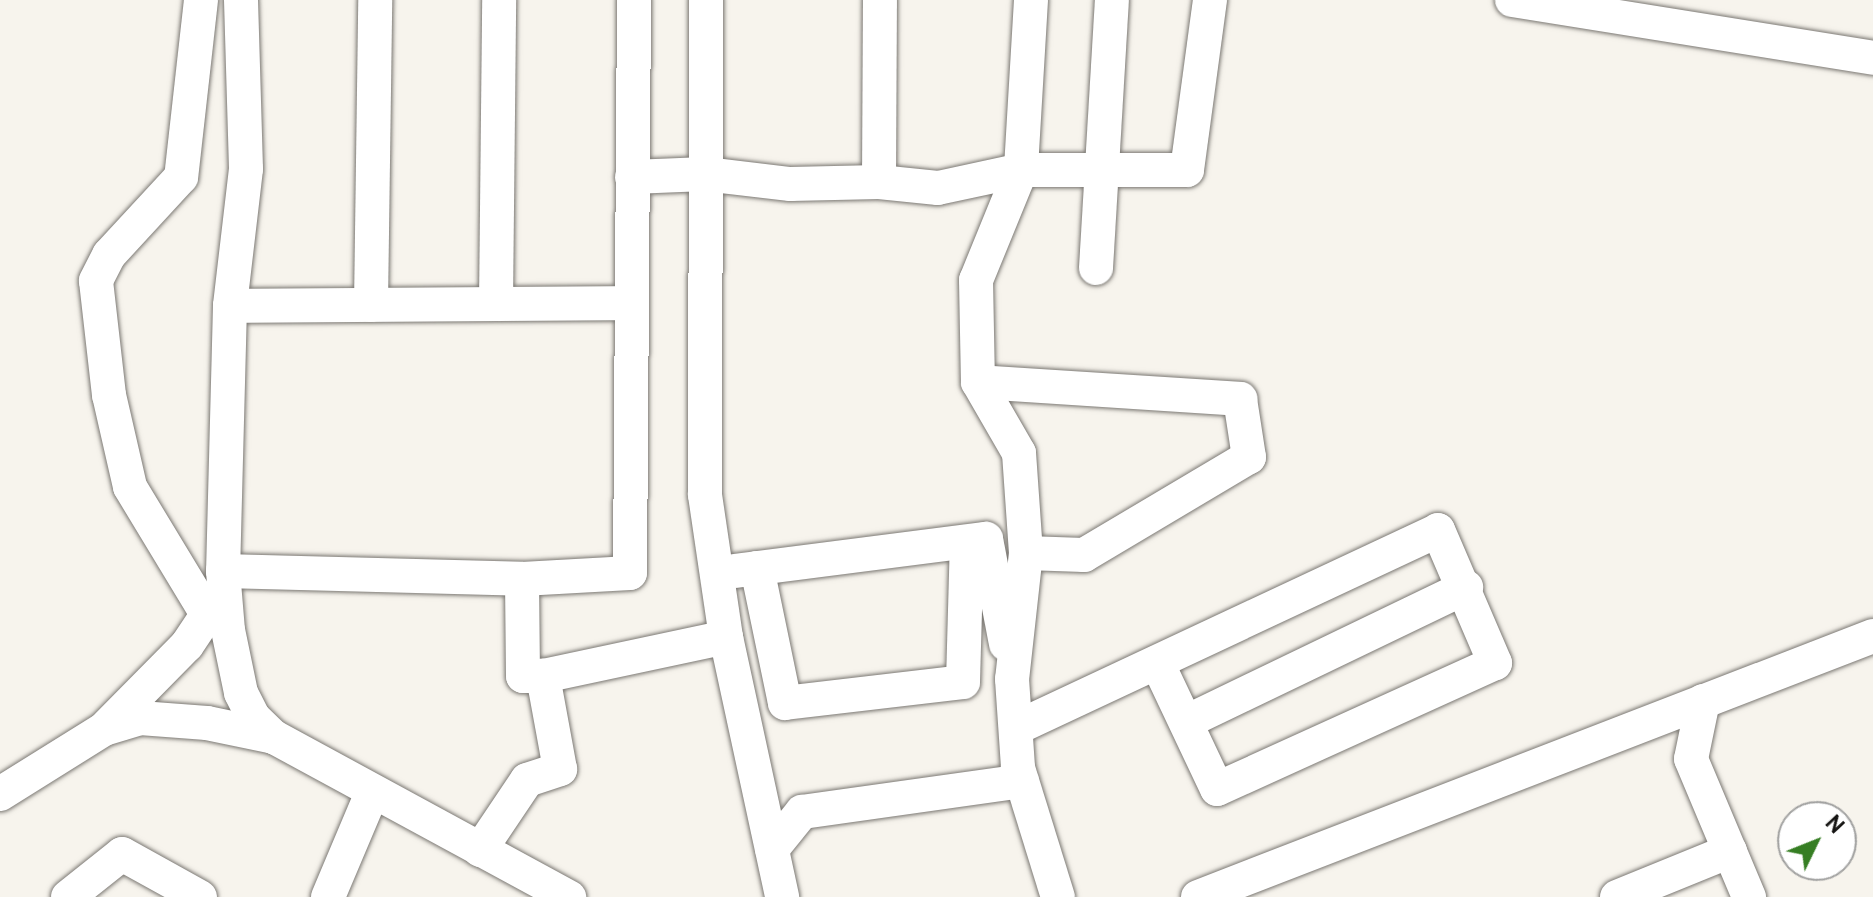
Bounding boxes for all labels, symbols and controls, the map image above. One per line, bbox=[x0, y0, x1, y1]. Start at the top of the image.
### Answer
north arrow bbox=[1777, 801, 1857, 881]
text: N bbox=[1818, 811, 1849, 841]

